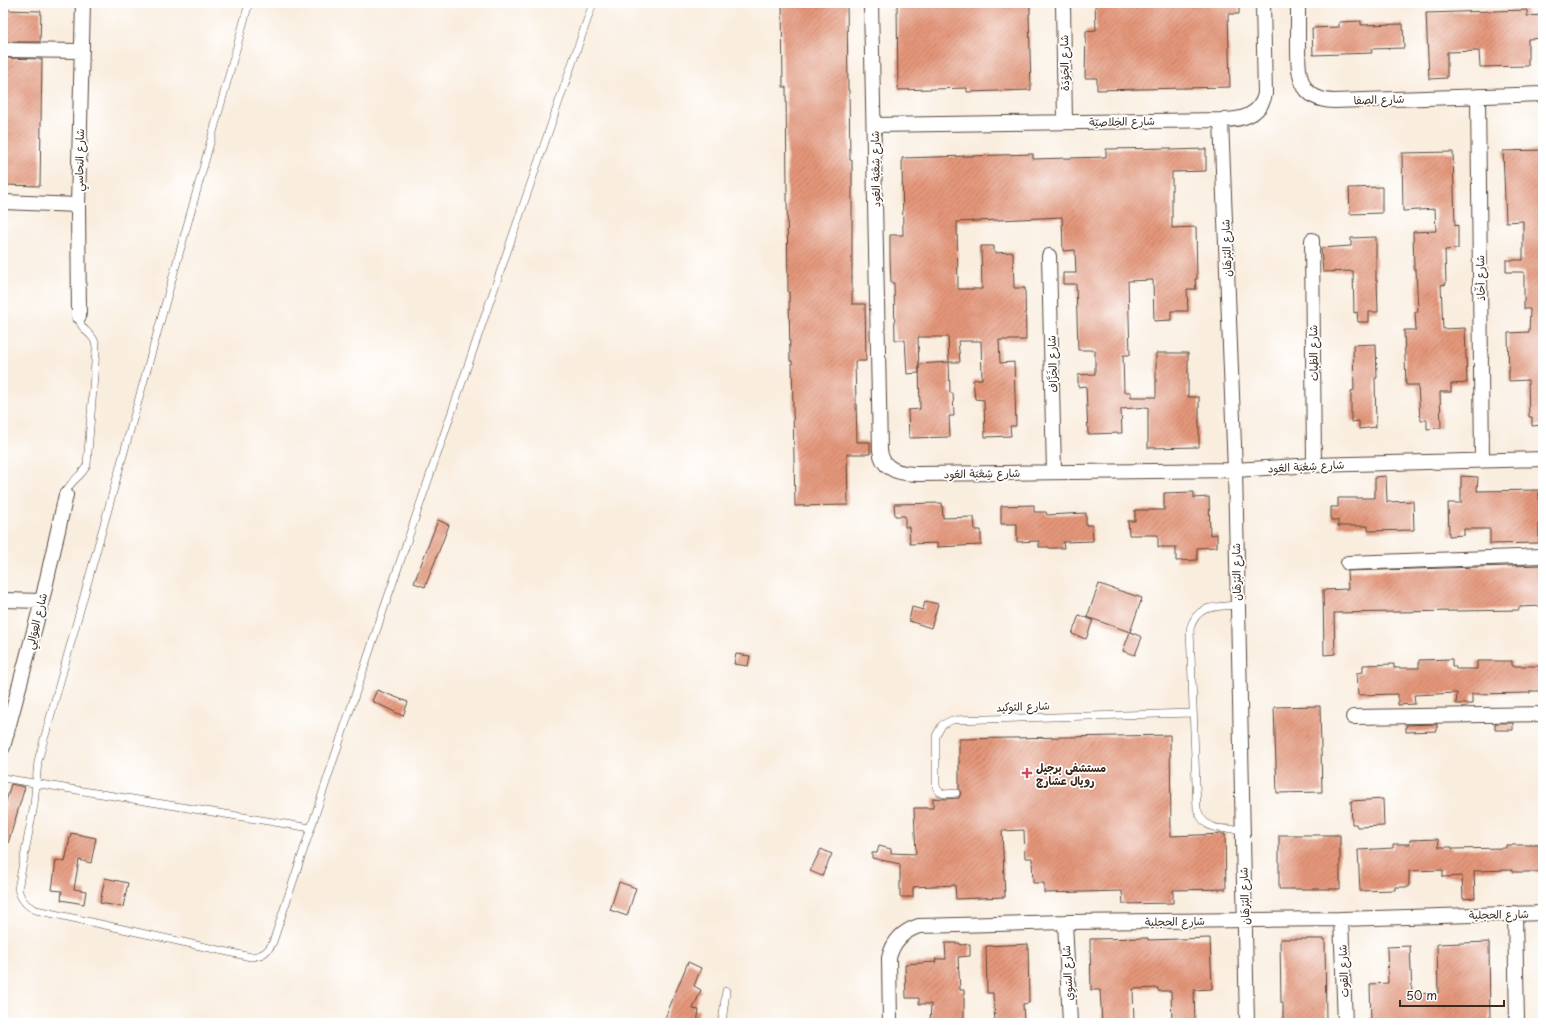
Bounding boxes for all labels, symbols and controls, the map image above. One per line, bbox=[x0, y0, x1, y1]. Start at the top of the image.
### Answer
street label: شارع الجَوْدَة bbox=[1055, 35, 1074, 91]
street label: شارع الصفا bbox=[1353, 90, 1405, 109]
street label: شارع الخِلاصيّة bbox=[1089, 112, 1155, 131]
street label: شارع النحاسي bbox=[70, 128, 91, 192]
street label: شارع شِعْبَة العُود bbox=[866, 131, 885, 207]
street label: شارع البُرْهَان bbox=[1216, 219, 1237, 277]
street label: شارع أخّاذ bbox=[1471, 255, 1490, 301]
street label: شارع الظبات bbox=[1304, 325, 1323, 381]
street label: شارع الخَزَّاف bbox=[1043, 335, 1062, 393]
street label: شارع شِعْبَة العُود bbox=[1267, 456, 1345, 477]
street label: شارع شِعْبَة العُود bbox=[944, 464, 1020, 483]
street label: شارع البُرْهَان bbox=[1227, 543, 1246, 601]
street label: شارع العِوَالِي bbox=[21, 591, 54, 652]
street label: شارع التوكيد bbox=[996, 697, 1050, 716]
place label: مستشفى برجيل رويال عشارج bbox=[1036, 759, 1106, 789]
marker: مستشفى برجيل رويال عشارج bbox=[1021, 767, 1033, 779]
street label: شارع البُرْهَان bbox=[1234, 867, 1255, 925]
street label: شارع الحجلية bbox=[1469, 905, 1529, 924]
street label: شارع الحجلية bbox=[1145, 912, 1205, 931]
street label: شارع القوت bbox=[1334, 944, 1353, 998]
street label: شارع السَوِي bbox=[1057, 945, 1078, 1001]
scale bar bbox=[1400, 982, 1504, 1008]
text: 50 m bbox=[1406, 986, 1437, 1004]

